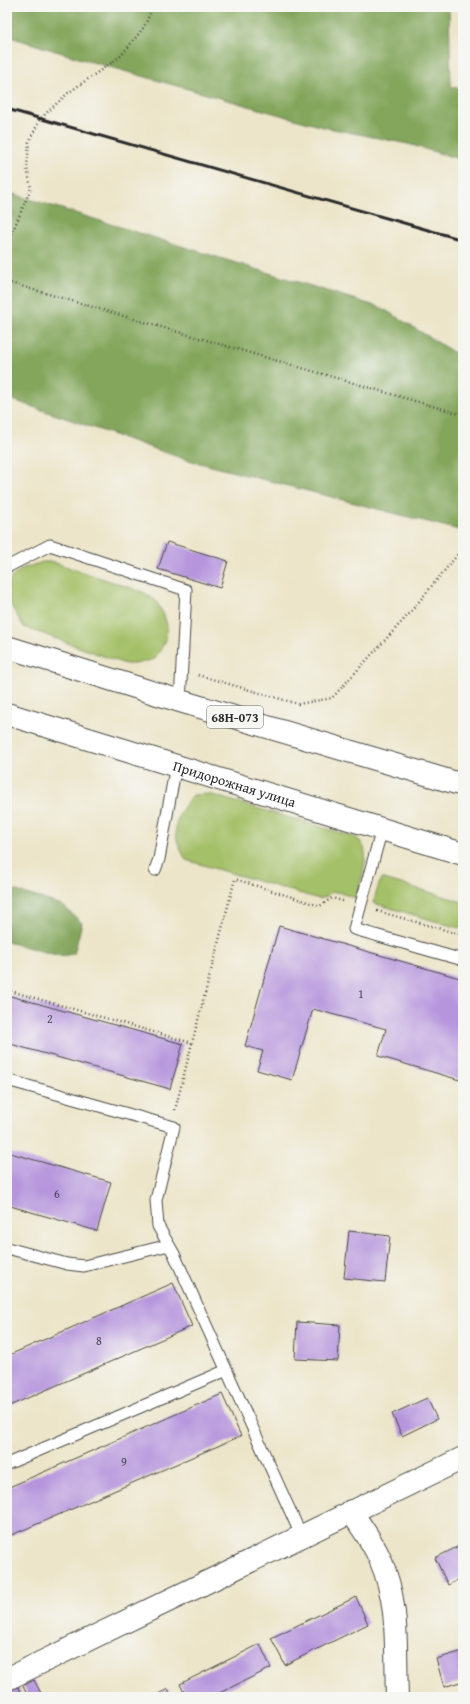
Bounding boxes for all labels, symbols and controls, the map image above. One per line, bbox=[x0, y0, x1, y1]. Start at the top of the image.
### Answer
road number: 68Н-073 bbox=[207, 706, 263, 728]
street label: Придорожная улица bbox=[171, 756, 299, 812]
house number: 1 bbox=[358, 985, 364, 1002]
house number: 2 bbox=[47, 1010, 53, 1027]
house number: 6 bbox=[54, 1185, 60, 1202]
house number: 8 bbox=[96, 1332, 102, 1349]
house number: 9 bbox=[121, 1453, 127, 1470]

